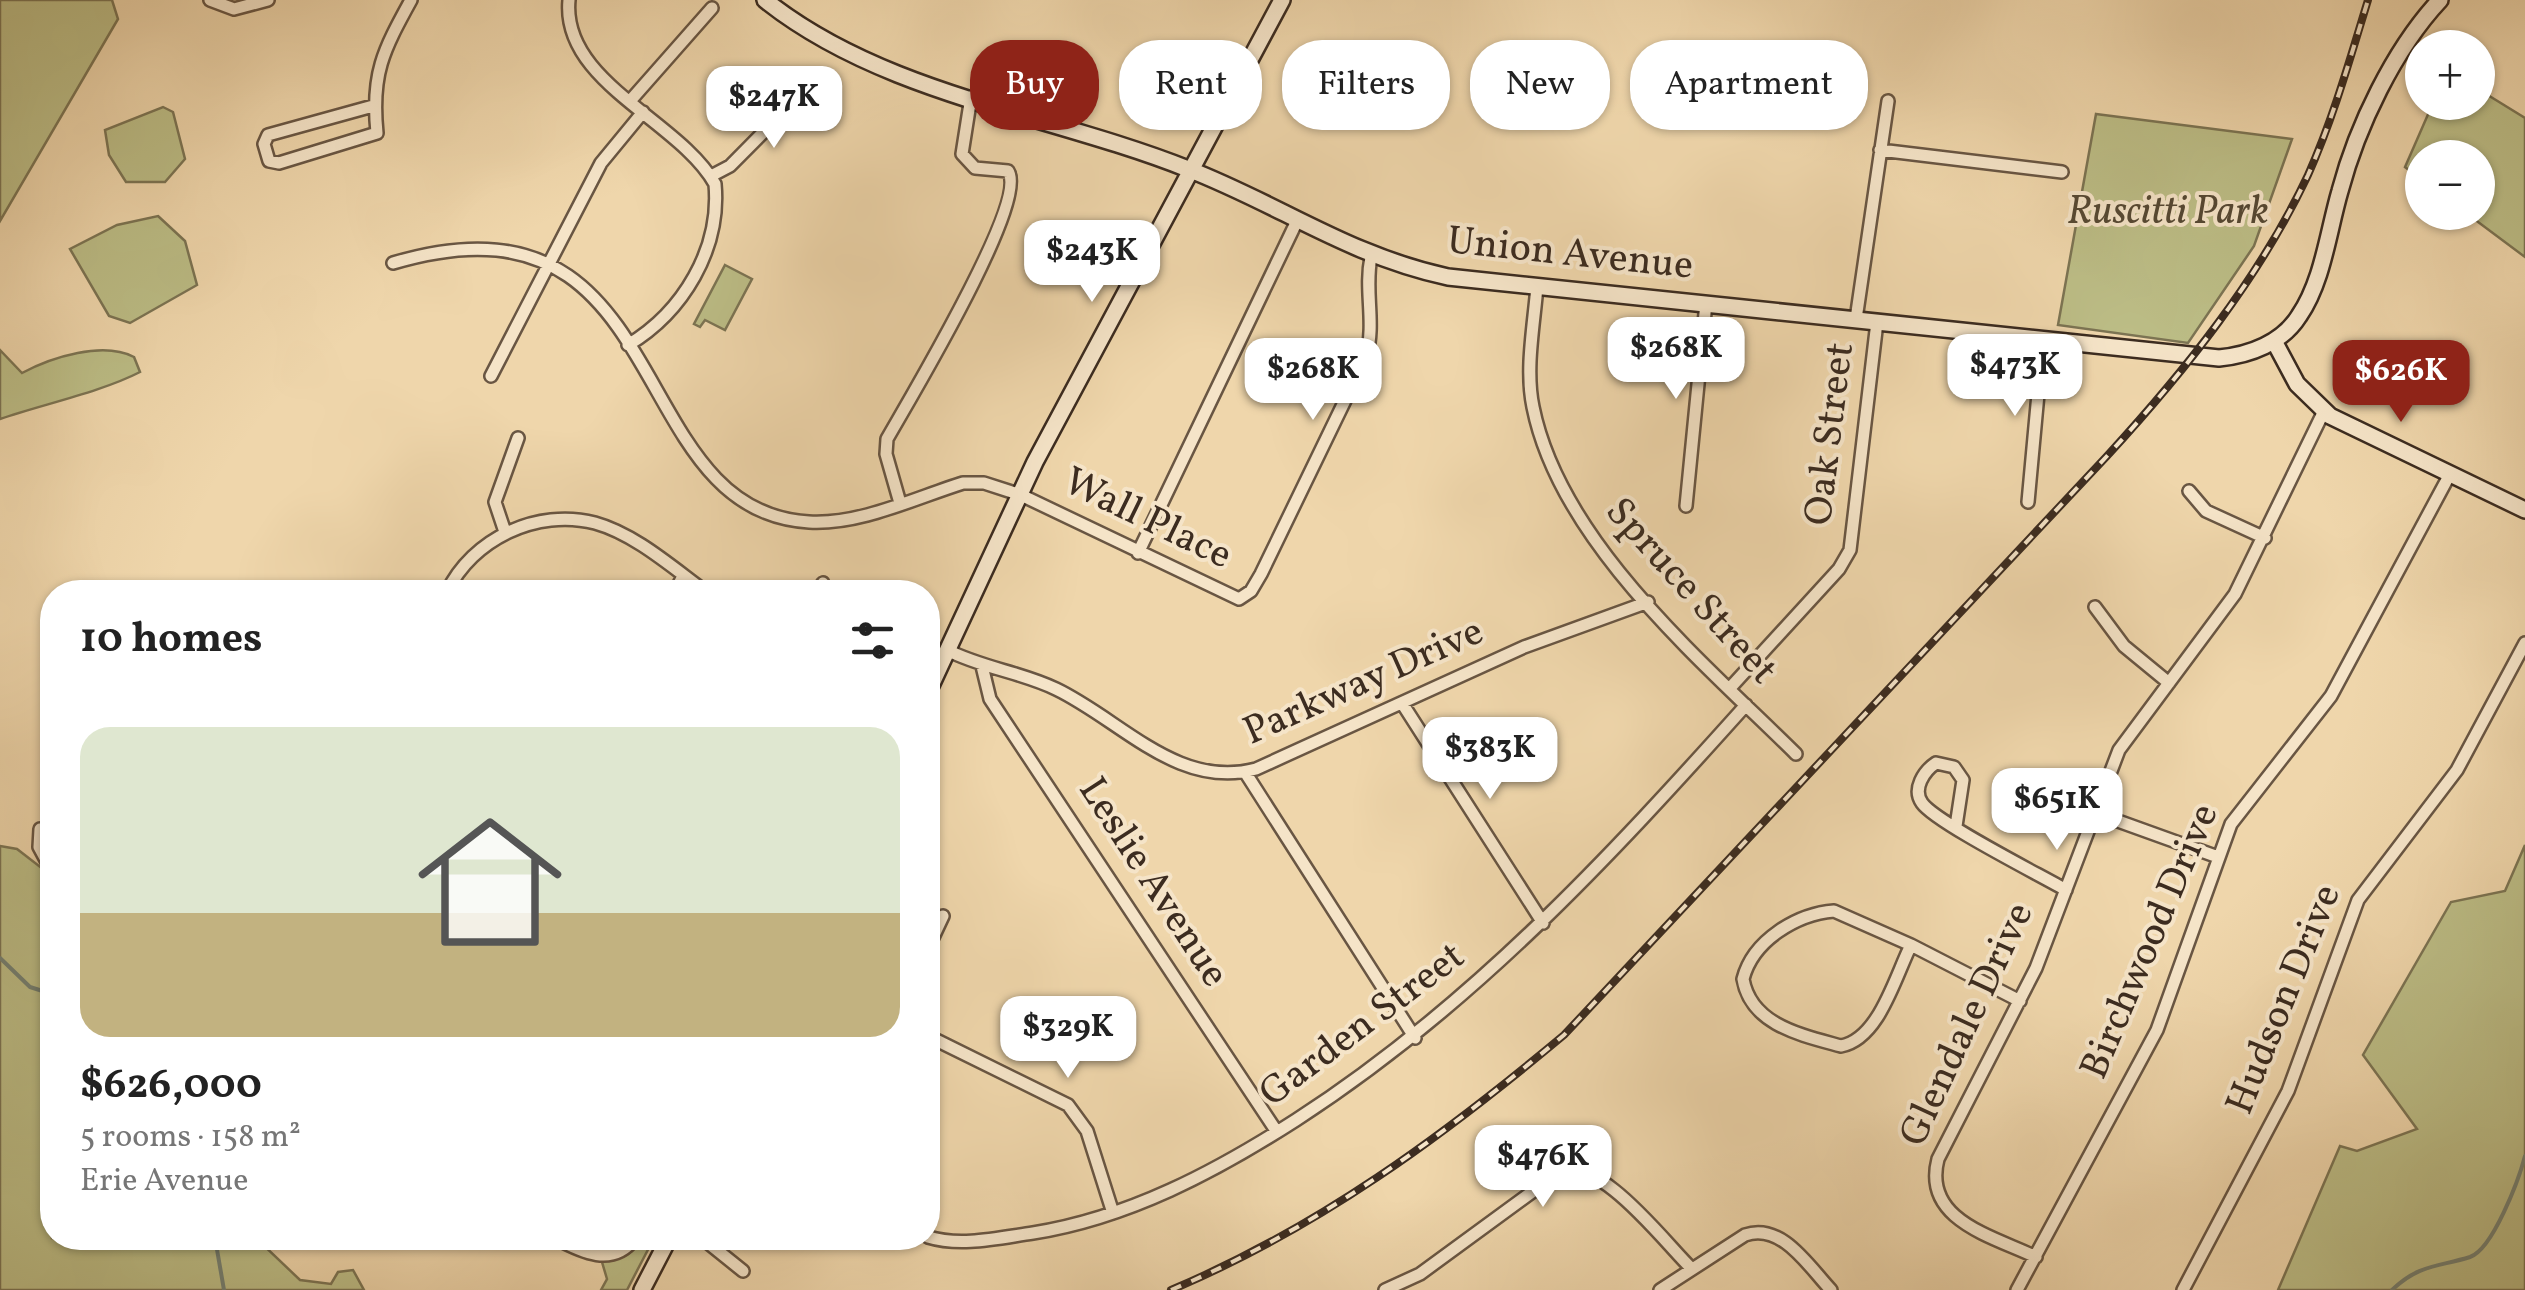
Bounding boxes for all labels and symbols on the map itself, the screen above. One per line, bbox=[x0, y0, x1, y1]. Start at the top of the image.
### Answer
pin: $247K bbox=[704, 66, 844, 151]
park label: Ruscitti Park bbox=[2067, 185, 2269, 241]
street label: Union Avenue bbox=[1444, 214, 1696, 296]
pin: $243K bbox=[1022, 220, 1162, 305]
pin: $268K bbox=[1606, 317, 1746, 402]
pin: $473K bbox=[1945, 334, 2085, 419]
pin: $268K bbox=[1243, 338, 1383, 423]
street label: Oak Street bbox=[1792, 339, 1870, 529]
pin: $626K bbox=[2331, 340, 2471, 425]
street label: Wall Place bbox=[1053, 455, 1241, 585]
street label: Spruce Street bbox=[1591, 486, 1789, 698]
street label: Parkway Drive bbox=[1235, 605, 1493, 761]
pin: $383K bbox=[1420, 717, 1560, 802]
street label: Leslie Avenue bbox=[1063, 767, 1241, 999]
pin: $651K bbox=[1987, 768, 2127, 853]
street label: Birchwood Drive bbox=[2068, 796, 2234, 1088]
street label: Hudson Drive bbox=[2213, 877, 2357, 1123]
street label: Glendale Drive bbox=[1887, 894, 2049, 1156]
street label: Garden Street bbox=[1249, 930, 1477, 1122]
pin: $329K bbox=[998, 996, 1138, 1081]
pin: $476K bbox=[1473, 1125, 1613, 1210]

